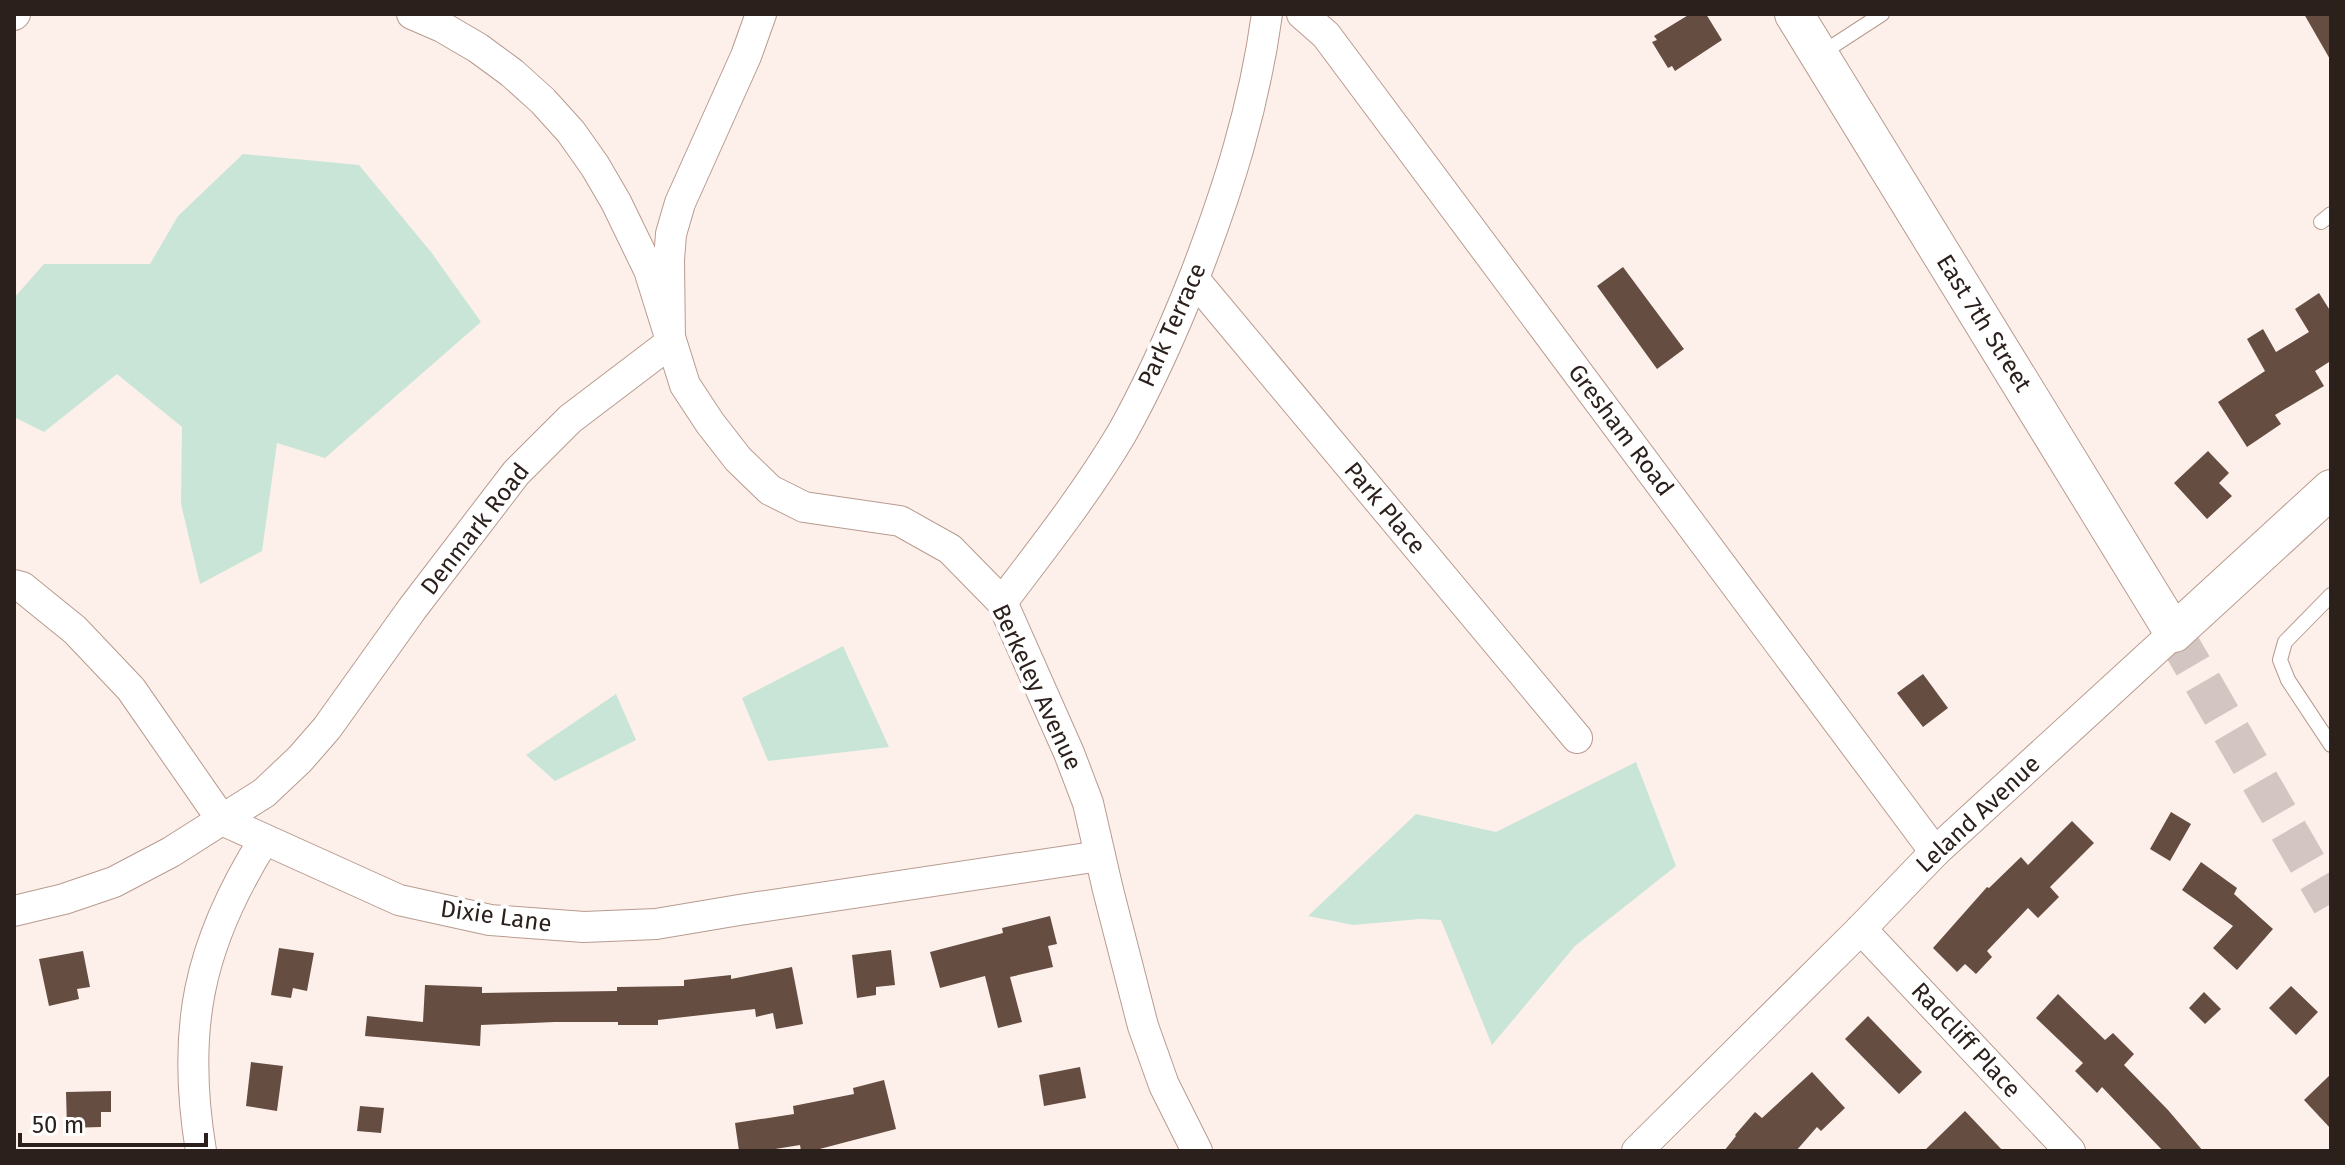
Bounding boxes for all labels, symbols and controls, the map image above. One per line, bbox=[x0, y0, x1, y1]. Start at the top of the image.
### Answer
street label: East 7th Street bbox=[1931, 249, 2038, 397]
street label: Park Terrace bbox=[1132, 259, 1212, 391]
street label: Gresham Road bbox=[1562, 359, 1680, 501]
street label: Park Place bbox=[1338, 456, 1432, 560]
street label: Denmark Road bbox=[415, 458, 535, 600]
street label: Berkeley Avenue bbox=[986, 600, 1088, 774]
street label: Leland Avenue bbox=[1910, 750, 2046, 878]
street label: Dixie Lane bbox=[439, 894, 553, 938]
street label: Radcliff Place bbox=[1906, 977, 2026, 1103]
scale bar bbox=[20, 1097, 206, 1147]
text: 50 m bbox=[32, 1111, 84, 1139]

